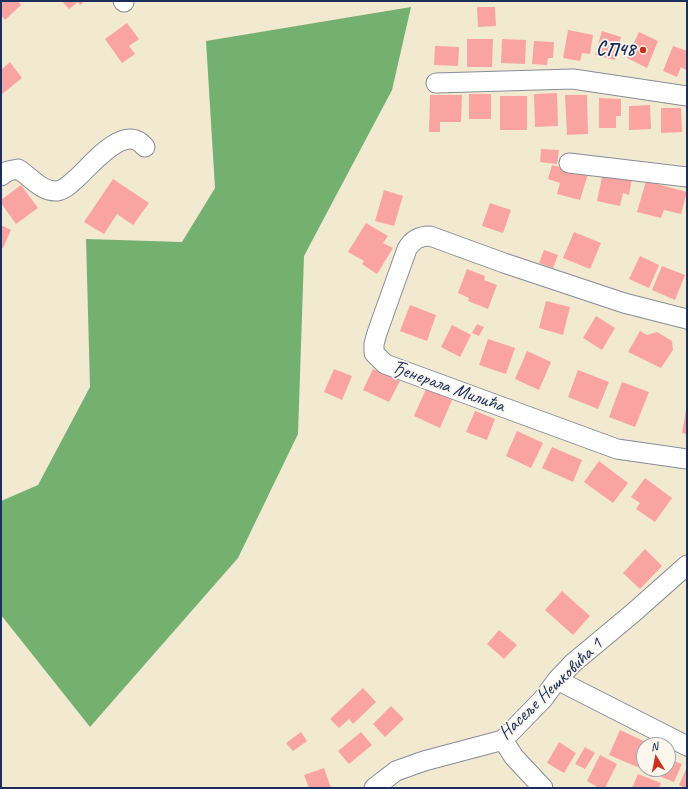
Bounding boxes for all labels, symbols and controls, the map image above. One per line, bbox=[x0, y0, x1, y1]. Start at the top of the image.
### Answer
place label: СП48 bbox=[596, 39, 635, 61]
marker: СП48 bbox=[638, 45, 648, 55]
street label: Ђенерала Милића bbox=[388, 356, 508, 418]
street label: Насеље Нешковића 1 bbox=[494, 633, 608, 745]
north arrow bbox=[636, 737, 676, 777]
text: N bbox=[650, 739, 659, 754]

